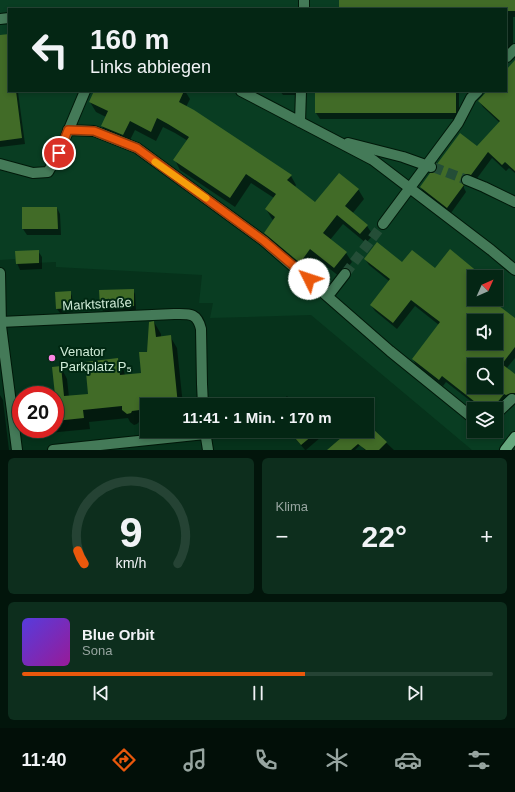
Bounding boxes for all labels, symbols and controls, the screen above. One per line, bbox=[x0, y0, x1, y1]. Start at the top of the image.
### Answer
icon: left bbox=[24, 24, 76, 76]
text: 160 m bbox=[90, 24, 169, 55]
text: Links abbiegen bbox=[90, 57, 211, 77]
pin bbox=[42, 136, 76, 170]
icon: arrive bbox=[48, 142, 70, 164]
position arrow bbox=[288, 258, 330, 300]
north arrow bbox=[467, 270, 503, 306]
map controls bbox=[467, 270, 503, 438]
street label: Marktstraße bbox=[62, 295, 132, 313]
button: sound bbox=[467, 314, 503, 350]
place label: Venator Parkplatz P₅ bbox=[60, 344, 132, 374]
marker: Venator Parkplatz P₅ bbox=[47, 353, 57, 363]
button: search bbox=[467, 358, 503, 394]
speed limit sign: 20 bbox=[12, 386, 64, 438]
button: layers bbox=[467, 402, 503, 438]
text: 11:41 · 1 Min. · 170 m bbox=[182, 409, 332, 426]
text: Klima bbox=[276, 499, 308, 514]
text: 9 bbox=[119, 509, 142, 556]
text: 22° bbox=[362, 520, 407, 553]
text: − bbox=[276, 524, 288, 549]
text: + bbox=[480, 524, 493, 549]
text: km/h bbox=[115, 555, 146, 571]
text: Blue Orbit bbox=[82, 626, 155, 643]
text: Sona bbox=[82, 643, 112, 658]
icon: previous bbox=[90, 682, 112, 704]
icon: pause bbox=[247, 682, 269, 704]
icon: next bbox=[404, 682, 426, 704]
icon: directions bbox=[110, 746, 138, 774]
icon: music bbox=[181, 746, 209, 774]
icon: phone bbox=[252, 746, 280, 774]
icon: climate bbox=[323, 746, 351, 774]
icon: car bbox=[394, 746, 422, 774]
icon: filters bbox=[465, 746, 493, 774]
text: 11:40 bbox=[22, 750, 67, 770]

